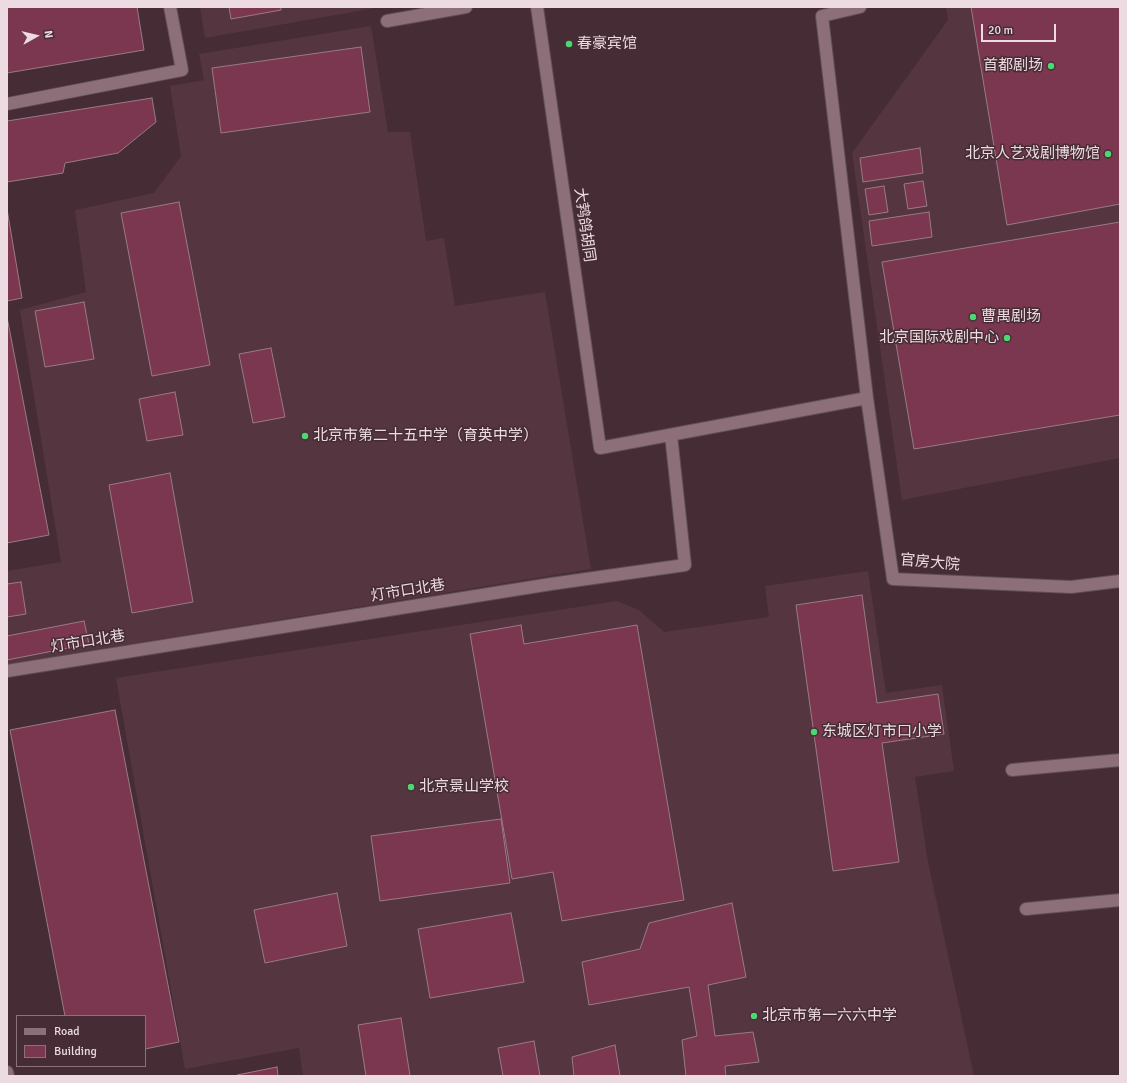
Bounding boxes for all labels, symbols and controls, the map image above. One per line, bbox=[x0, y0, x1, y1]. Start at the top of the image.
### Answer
north arrow bbox=[16, 16, 56, 56]
scale bar bbox=[983, 16, 1058, 42]
text: 20 m bbox=[988, 23, 1013, 38]
text: N bbox=[41, 30, 55, 39]
place label: 春豪宾馆 bbox=[577, 35, 637, 53]
marker: 春豪宾馆 bbox=[564, 39, 574, 49]
place label: 首都剧场 bbox=[983, 57, 1043, 75]
marker: 首都剧场 bbox=[1046, 61, 1056, 71]
place label: 北京人艺戏剧博物馆 bbox=[965, 145, 1100, 163]
marker: 北京人艺戏剧博物馆 bbox=[1103, 149, 1113, 159]
street label: 大鹁鸽胡同 bbox=[570, 187, 598, 263]
place label: 曹禺剧场 bbox=[981, 308, 1041, 326]
marker: 曹禺剧场 bbox=[968, 312, 978, 322]
place label: 北京国际戏剧中心 bbox=[879, 329, 999, 347]
marker: 北京国际戏剧中心 bbox=[1002, 333, 1012, 343]
place label: 北京市第二十五中学（育英中学） bbox=[313, 427, 538, 445]
marker: 北京市第二十五中学（育英中学） bbox=[300, 431, 310, 441]
street label: 官房大院 bbox=[899, 551, 961, 575]
street label: 灯市口北巷 bbox=[370, 576, 446, 606]
street label: 灯市口北巷 bbox=[50, 627, 126, 657]
place label: 东城区灯市口小学 bbox=[822, 723, 942, 741]
marker: 东城区灯市口小学 bbox=[809, 727, 819, 737]
place label: 北京景山学校 bbox=[419, 778, 509, 796]
marker: 北京景山学校 bbox=[406, 782, 416, 792]
place label: 北京市第一六六中学 bbox=[762, 1007, 897, 1025]
marker: 北京市第一六六中学 bbox=[749, 1011, 759, 1021]
legend bbox=[16, 1015, 146, 1067]
text: Road bbox=[54, 1024, 80, 1039]
text: Building bbox=[54, 1044, 97, 1059]

